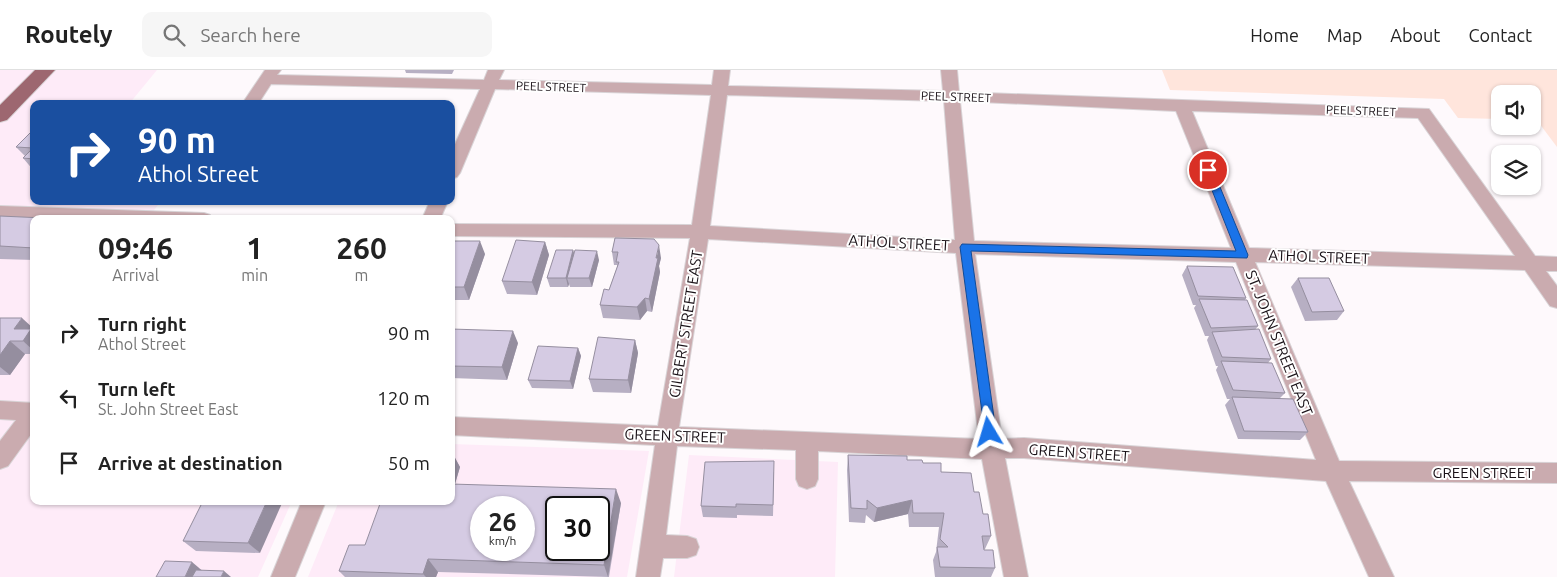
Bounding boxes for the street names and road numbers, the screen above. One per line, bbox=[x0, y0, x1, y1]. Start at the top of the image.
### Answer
street label: PEEL STREET bbox=[516, 79, 587, 94]
street label: PEEL STREET bbox=[921, 89, 992, 104]
street label: PEEL STREET bbox=[1326, 103, 1397, 118]
street label: ATHOL STREET bbox=[848, 231, 951, 254]
street label: ATHOL STREET bbox=[1268, 246, 1371, 267]
street label: GILBERT STREET EAST bbox=[665, 248, 706, 399]
street label: ST. JOHN STREET EAST bbox=[1243, 268, 1317, 418]
street label: GREEN STREET bbox=[624, 425, 726, 446]
street label: GREEN STREET bbox=[1028, 440, 1131, 465]
street label: GREEN STREET bbox=[1433, 464, 1534, 481]

